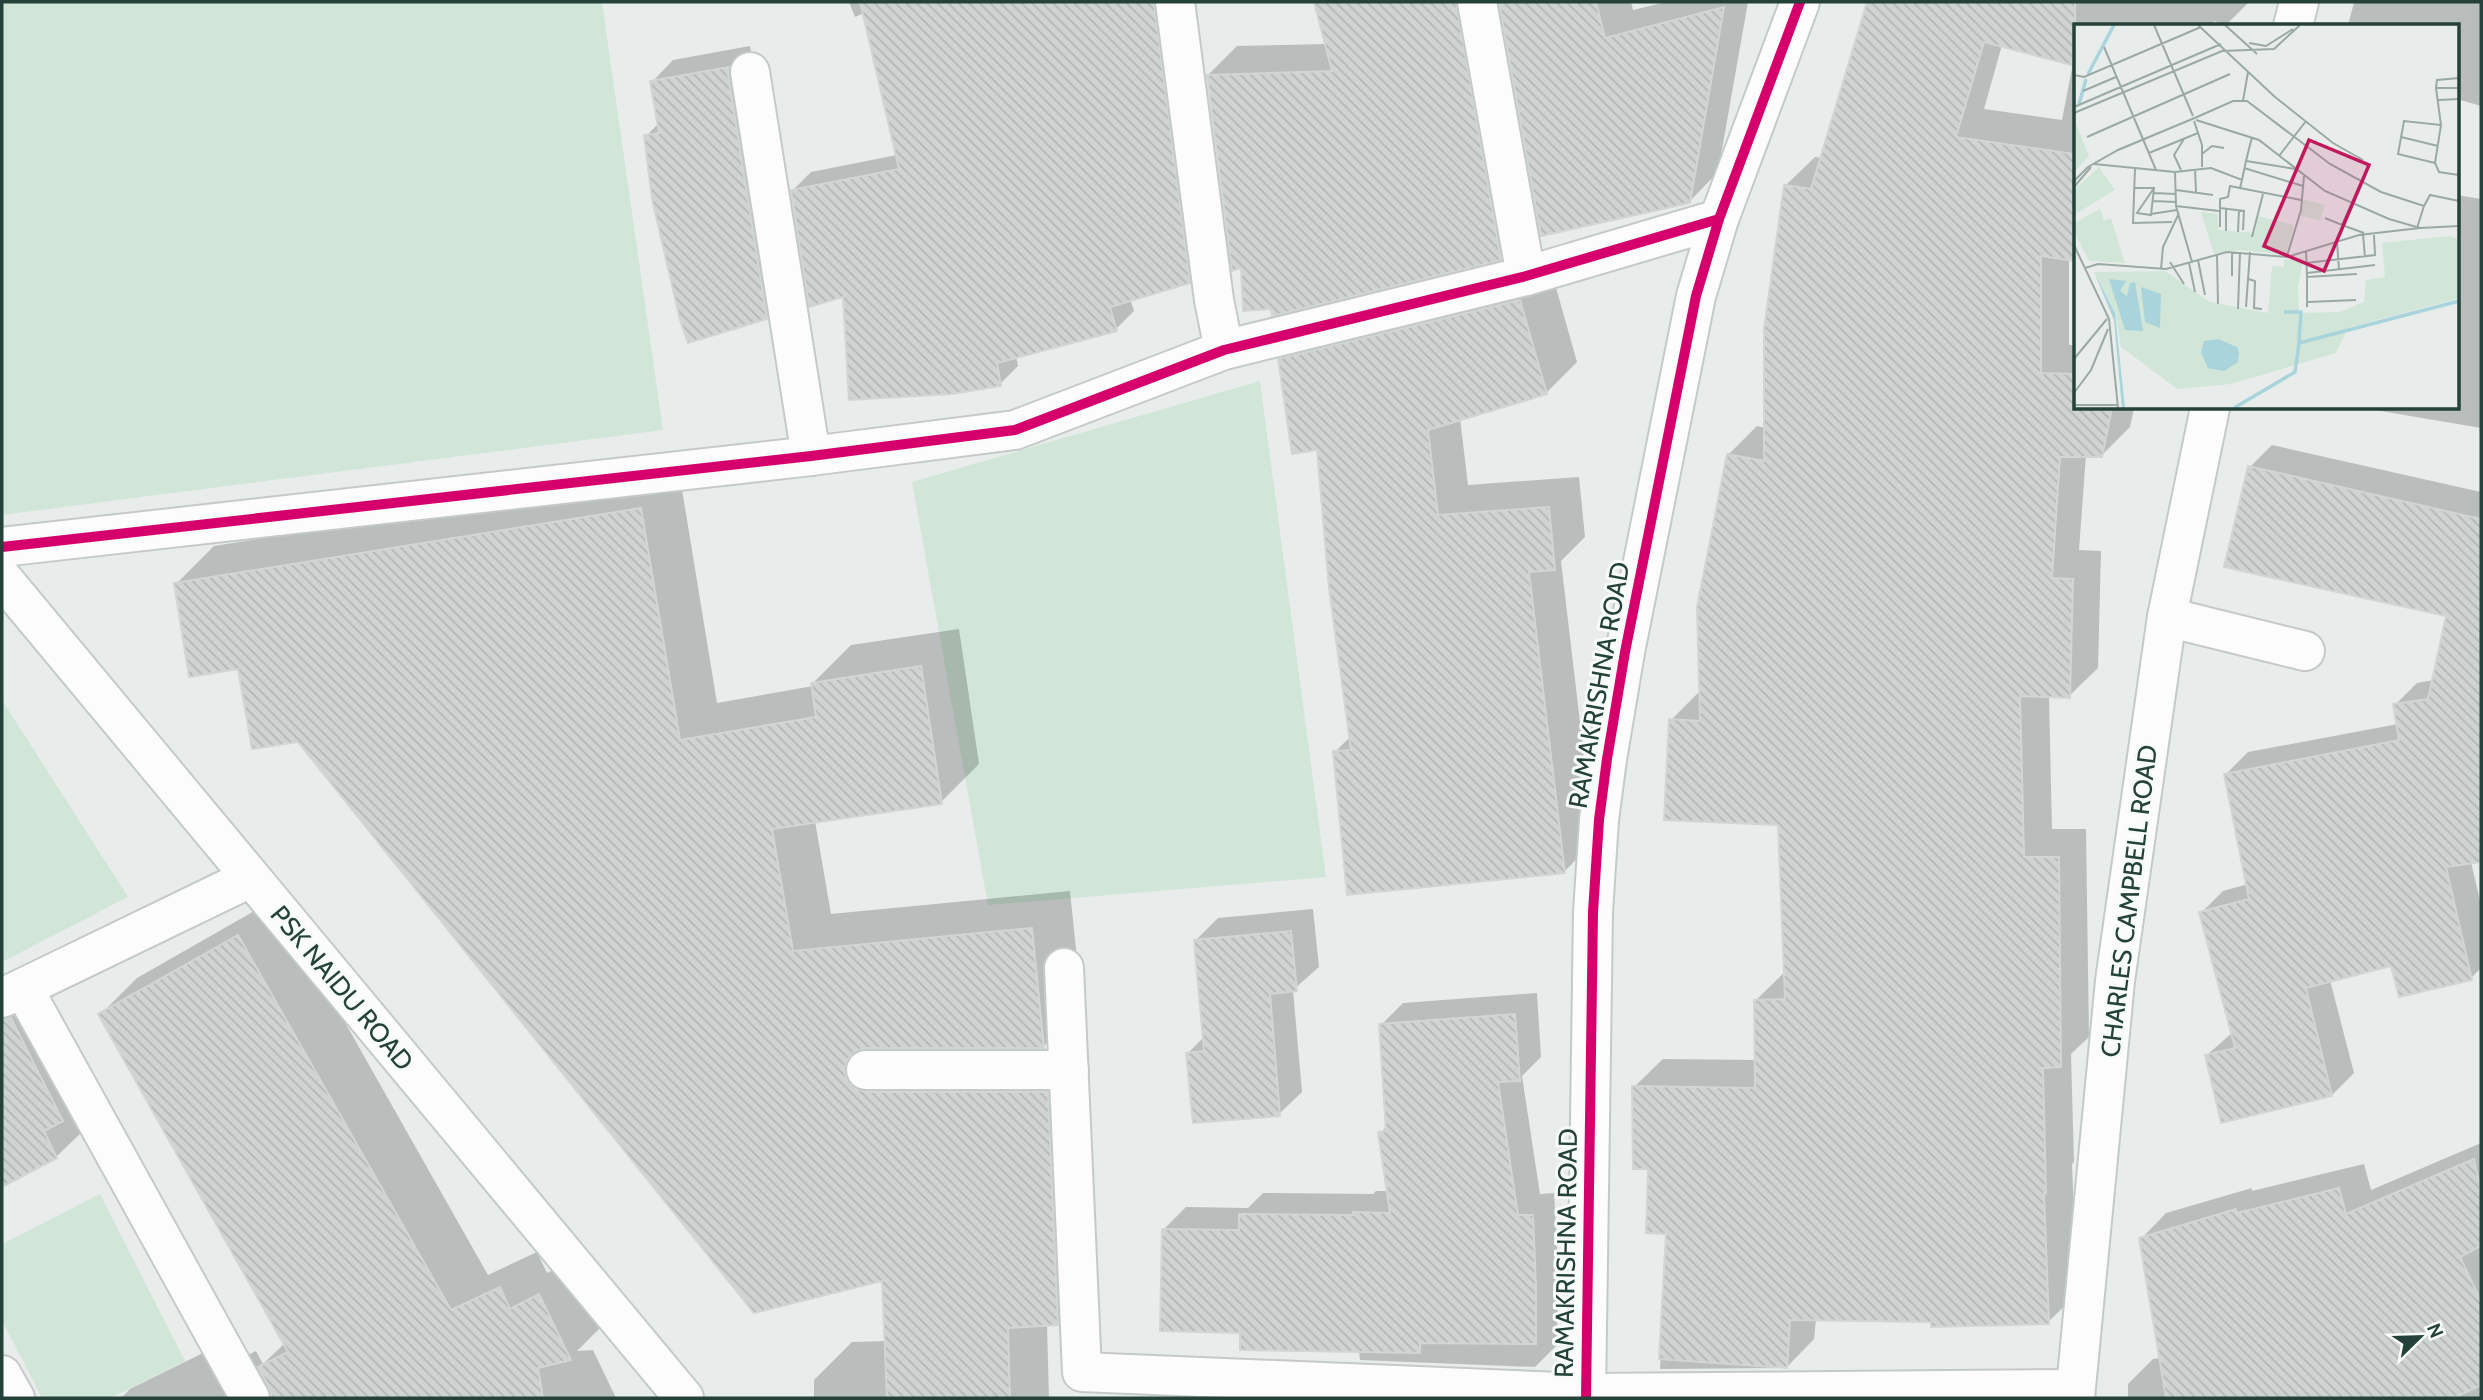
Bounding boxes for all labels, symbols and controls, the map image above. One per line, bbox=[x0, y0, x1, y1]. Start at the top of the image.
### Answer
inset map bbox=[2074, 24, 2458, 410]
street label: RAMAKRISHNA ROAD bbox=[1562, 559, 1636, 811]
street label: CHARLES CAMPBELL ROAD bbox=[2094, 743, 2164, 1059]
street label: PSK NAIDU ROAD bbox=[264, 899, 420, 1077]
street label: RAMAKRISHNA ROAD bbox=[1548, 1128, 1584, 1378]
north arrow bbox=[2385, 1302, 2455, 1372]
text: N bbox=[2422, 1320, 2448, 1341]

